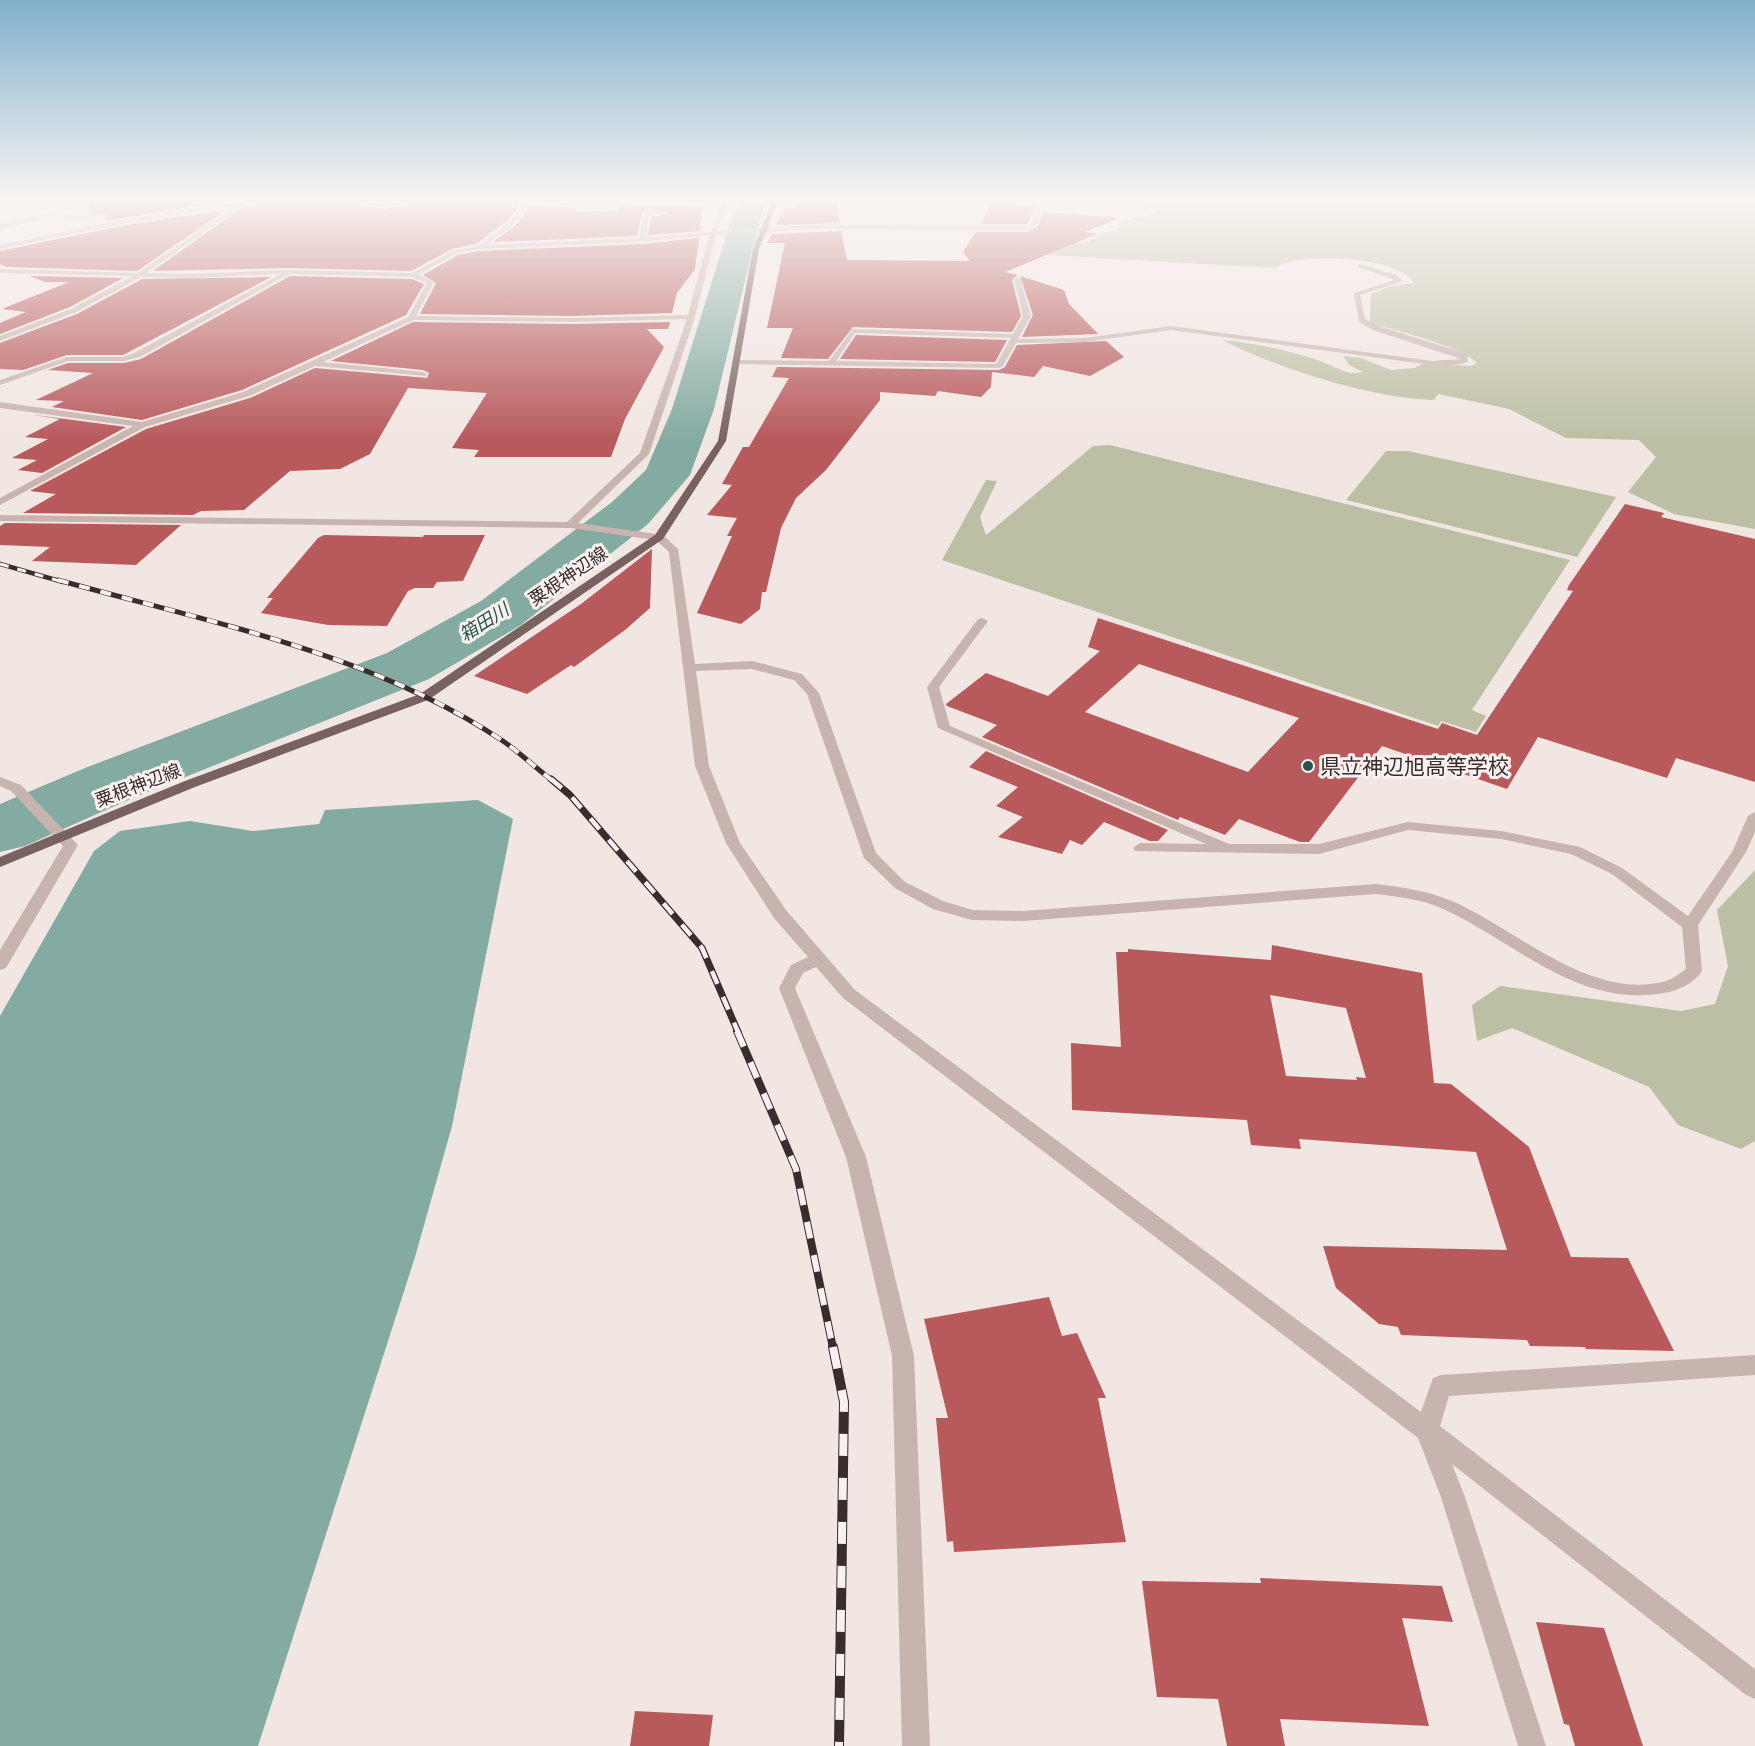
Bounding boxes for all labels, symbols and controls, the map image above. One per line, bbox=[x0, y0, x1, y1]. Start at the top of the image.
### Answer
street label: 粟根神辺線 bbox=[524, 541, 612, 611]
water label: 箱田川 bbox=[455, 597, 515, 646]
place label: 県立神辺旭高等学校 bbox=[1320, 753, 1509, 780]
street label: 粟根神辺線 bbox=[92, 758, 184, 812]
marker: 県立神辺旭高等学校 bbox=[1301, 759, 1315, 773]

